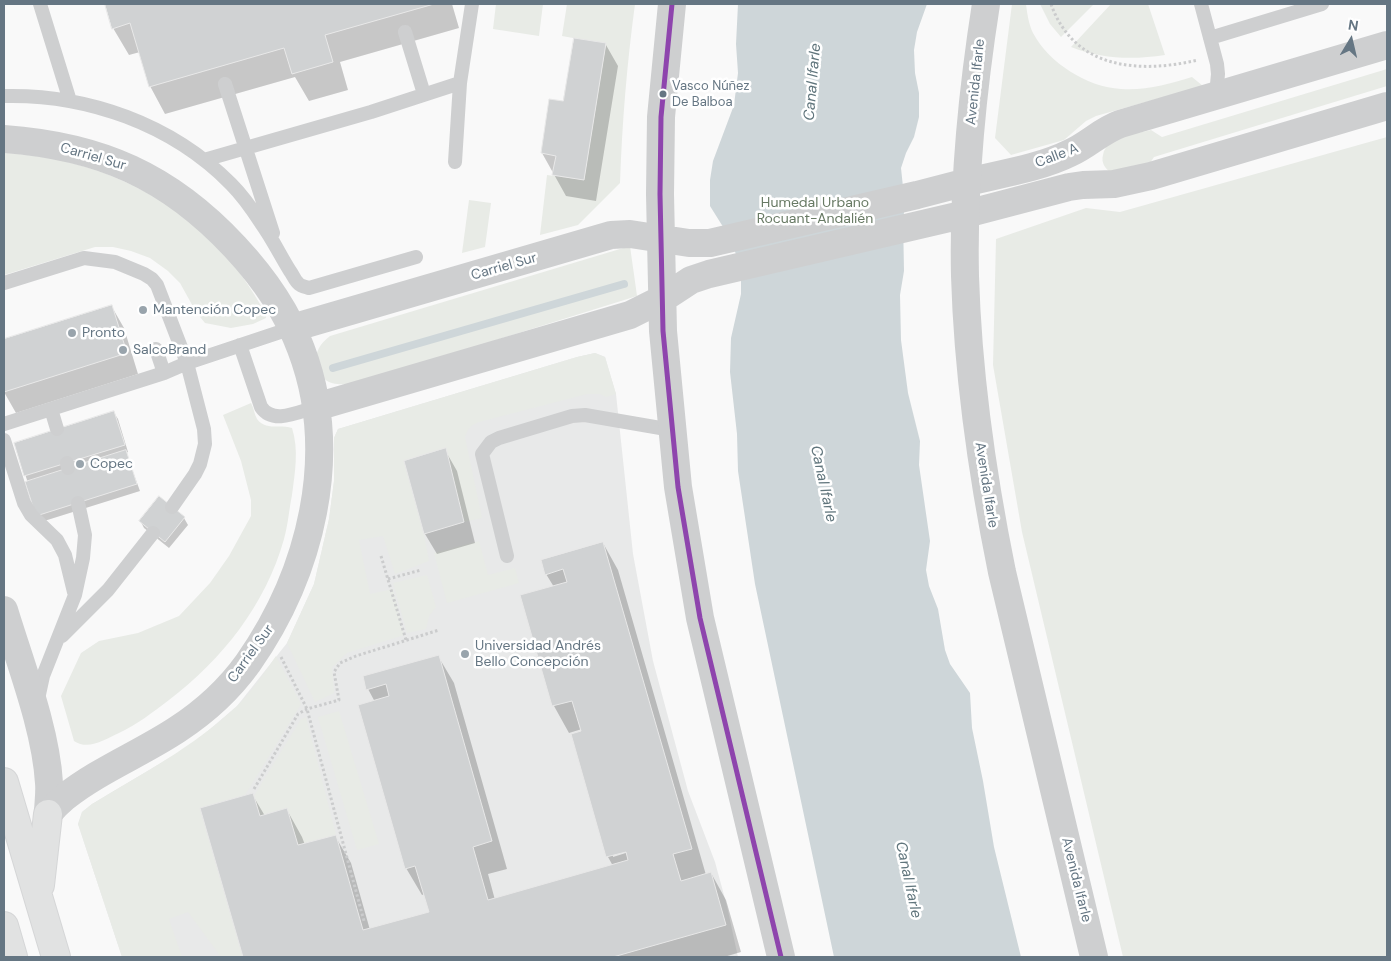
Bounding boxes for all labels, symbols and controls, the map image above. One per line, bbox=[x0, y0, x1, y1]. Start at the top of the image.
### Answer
north arrow bbox=[1326, 15, 1376, 65]
text: N bbox=[1347, 15, 1360, 35]
street label: Avenida Ifarle bbox=[963, 38, 989, 126]
water label: Canal Ifarle bbox=[801, 42, 825, 122]
place label: Vasco Núñez De Balboa bbox=[672, 79, 749, 110]
marker: Vasco Núñez De Balboa bbox=[658, 89, 668, 99]
street label: Carriel Sur bbox=[58, 140, 128, 174]
street label: Calle A bbox=[1033, 140, 1081, 172]
park label: Humedal Urbano Rocuant-Andalién bbox=[757, 195, 873, 228]
street label: Carriel Sur bbox=[469, 250, 539, 284]
place label: Mantención Copec bbox=[153, 302, 276, 318]
marker: Mantención Copec bbox=[137, 304, 149, 316]
place label: Pronto bbox=[82, 325, 125, 341]
marker: Pronto bbox=[66, 327, 78, 339]
place label: SalcoBrand bbox=[133, 342, 206, 358]
marker: SalcoBrand bbox=[117, 344, 129, 356]
street label: Avenida Ifarle bbox=[971, 441, 1001, 529]
water label: Canal Ifarle bbox=[806, 444, 840, 524]
place label: Copec bbox=[90, 456, 133, 472]
marker: Copec bbox=[74, 458, 86, 470]
street label: Carriel Sur bbox=[224, 622, 278, 686]
place label: Universidad Andrés Bello Concepción bbox=[475, 638, 601, 670]
marker: Universidad Andrés Bello Concepción bbox=[459, 648, 471, 660]
street label: Avenida Ifarle bbox=[1057, 836, 1095, 924]
water label: Canal Ifarle bbox=[891, 840, 925, 920]

